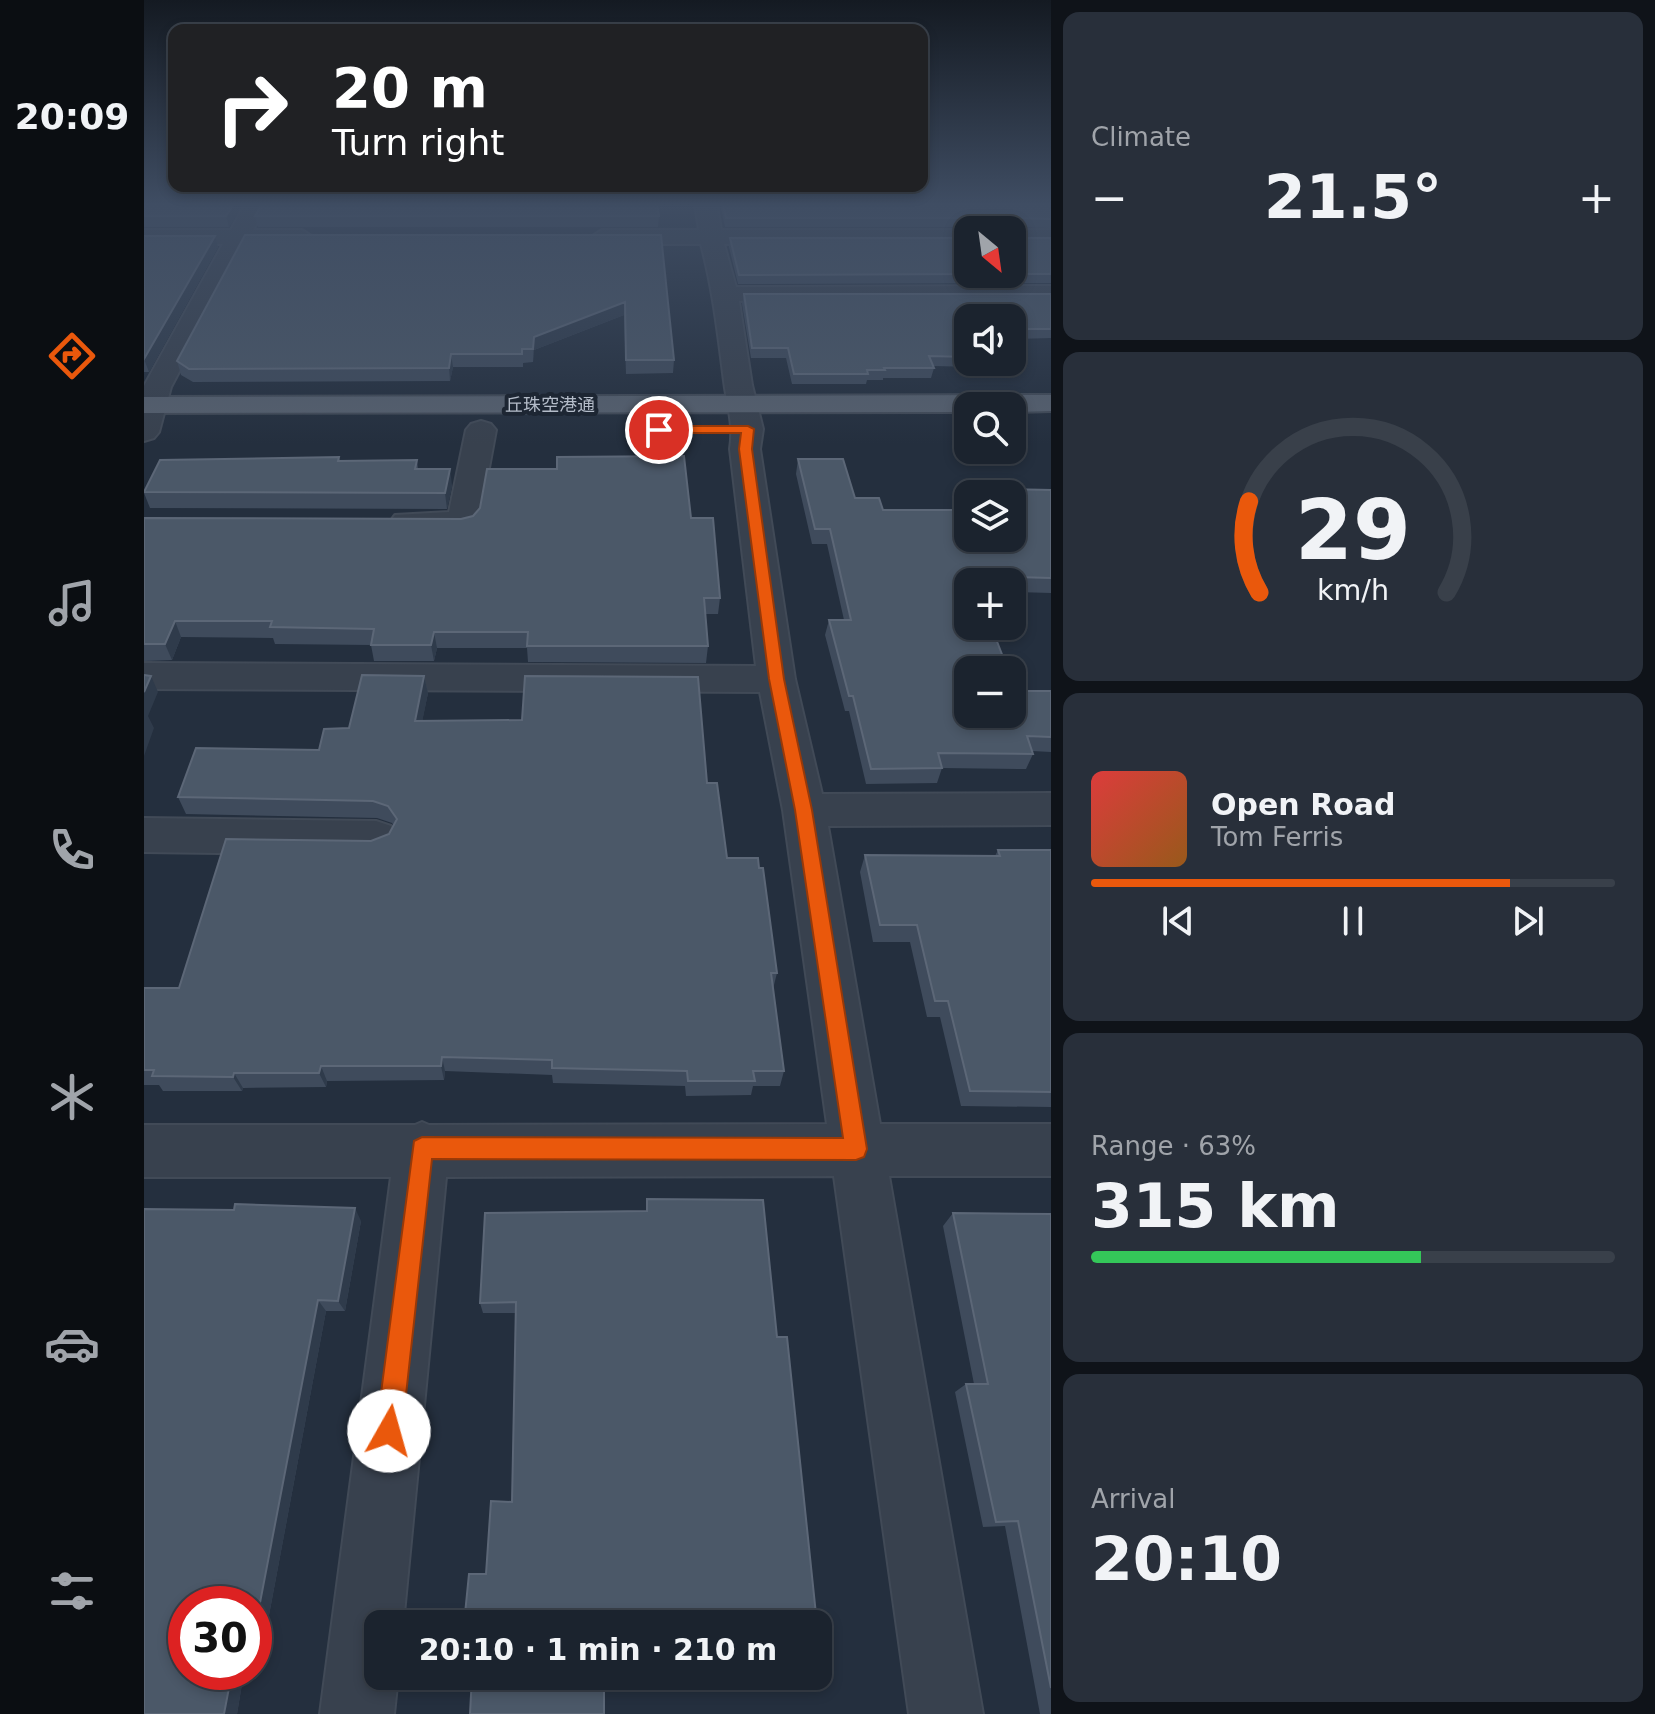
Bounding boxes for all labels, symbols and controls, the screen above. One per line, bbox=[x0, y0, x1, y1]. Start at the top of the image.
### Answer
text: 20 m bbox=[332, 55, 488, 120]
icon: right bbox=[200, 56, 304, 160]
text: 20:09 bbox=[15, 96, 129, 137]
text: Turn right bbox=[332, 122, 504, 163]
text: Climate bbox=[1091, 122, 1191, 152]
text: 21.5° bbox=[1264, 162, 1442, 232]
text: − bbox=[1091, 172, 1128, 223]
text: + bbox=[1578, 172, 1615, 223]
north arrow bbox=[954, 216, 1026, 288]
map controls bbox=[954, 216, 1026, 728]
button: sound bbox=[954, 304, 1026, 376]
icon: directions bbox=[44, 328, 100, 384]
button: search bbox=[954, 392, 1026, 464]
street label: 丘珠空港通 bbox=[505, 394, 595, 415]
pin bbox=[625, 396, 693, 464]
icon: arrive bbox=[637, 408, 681, 452]
button: layers bbox=[954, 480, 1026, 552]
text: 29 bbox=[1295, 481, 1411, 578]
button: + bbox=[954, 568, 1026, 640]
text: km/h bbox=[1317, 573, 1389, 607]
icon: music bbox=[44, 575, 100, 631]
button: − bbox=[954, 656, 1026, 728]
text: Open Road bbox=[1211, 787, 1396, 822]
icon: phone bbox=[44, 822, 100, 878]
text: Tom Ferris bbox=[1211, 822, 1343, 852]
icon: previous bbox=[1156, 899, 1200, 943]
icon: pause bbox=[1331, 899, 1375, 943]
icon: next bbox=[1506, 899, 1550, 943]
icon: climate bbox=[44, 1069, 100, 1125]
text: Range · 63% bbox=[1091, 1131, 1256, 1161]
text: 315 km bbox=[1091, 1171, 1340, 1241]
icon: car bbox=[44, 1316, 100, 1372]
position arrow bbox=[347, 1389, 431, 1473]
text: Arrival bbox=[1091, 1484, 1175, 1514]
text: 20:10 bbox=[1091, 1524, 1282, 1594]
icon: filters bbox=[44, 1563, 100, 1619]
speed limit sign: 30 bbox=[168, 1586, 272, 1690]
text: 20:10 · 1 min · 210 m bbox=[419, 1632, 777, 1667]

